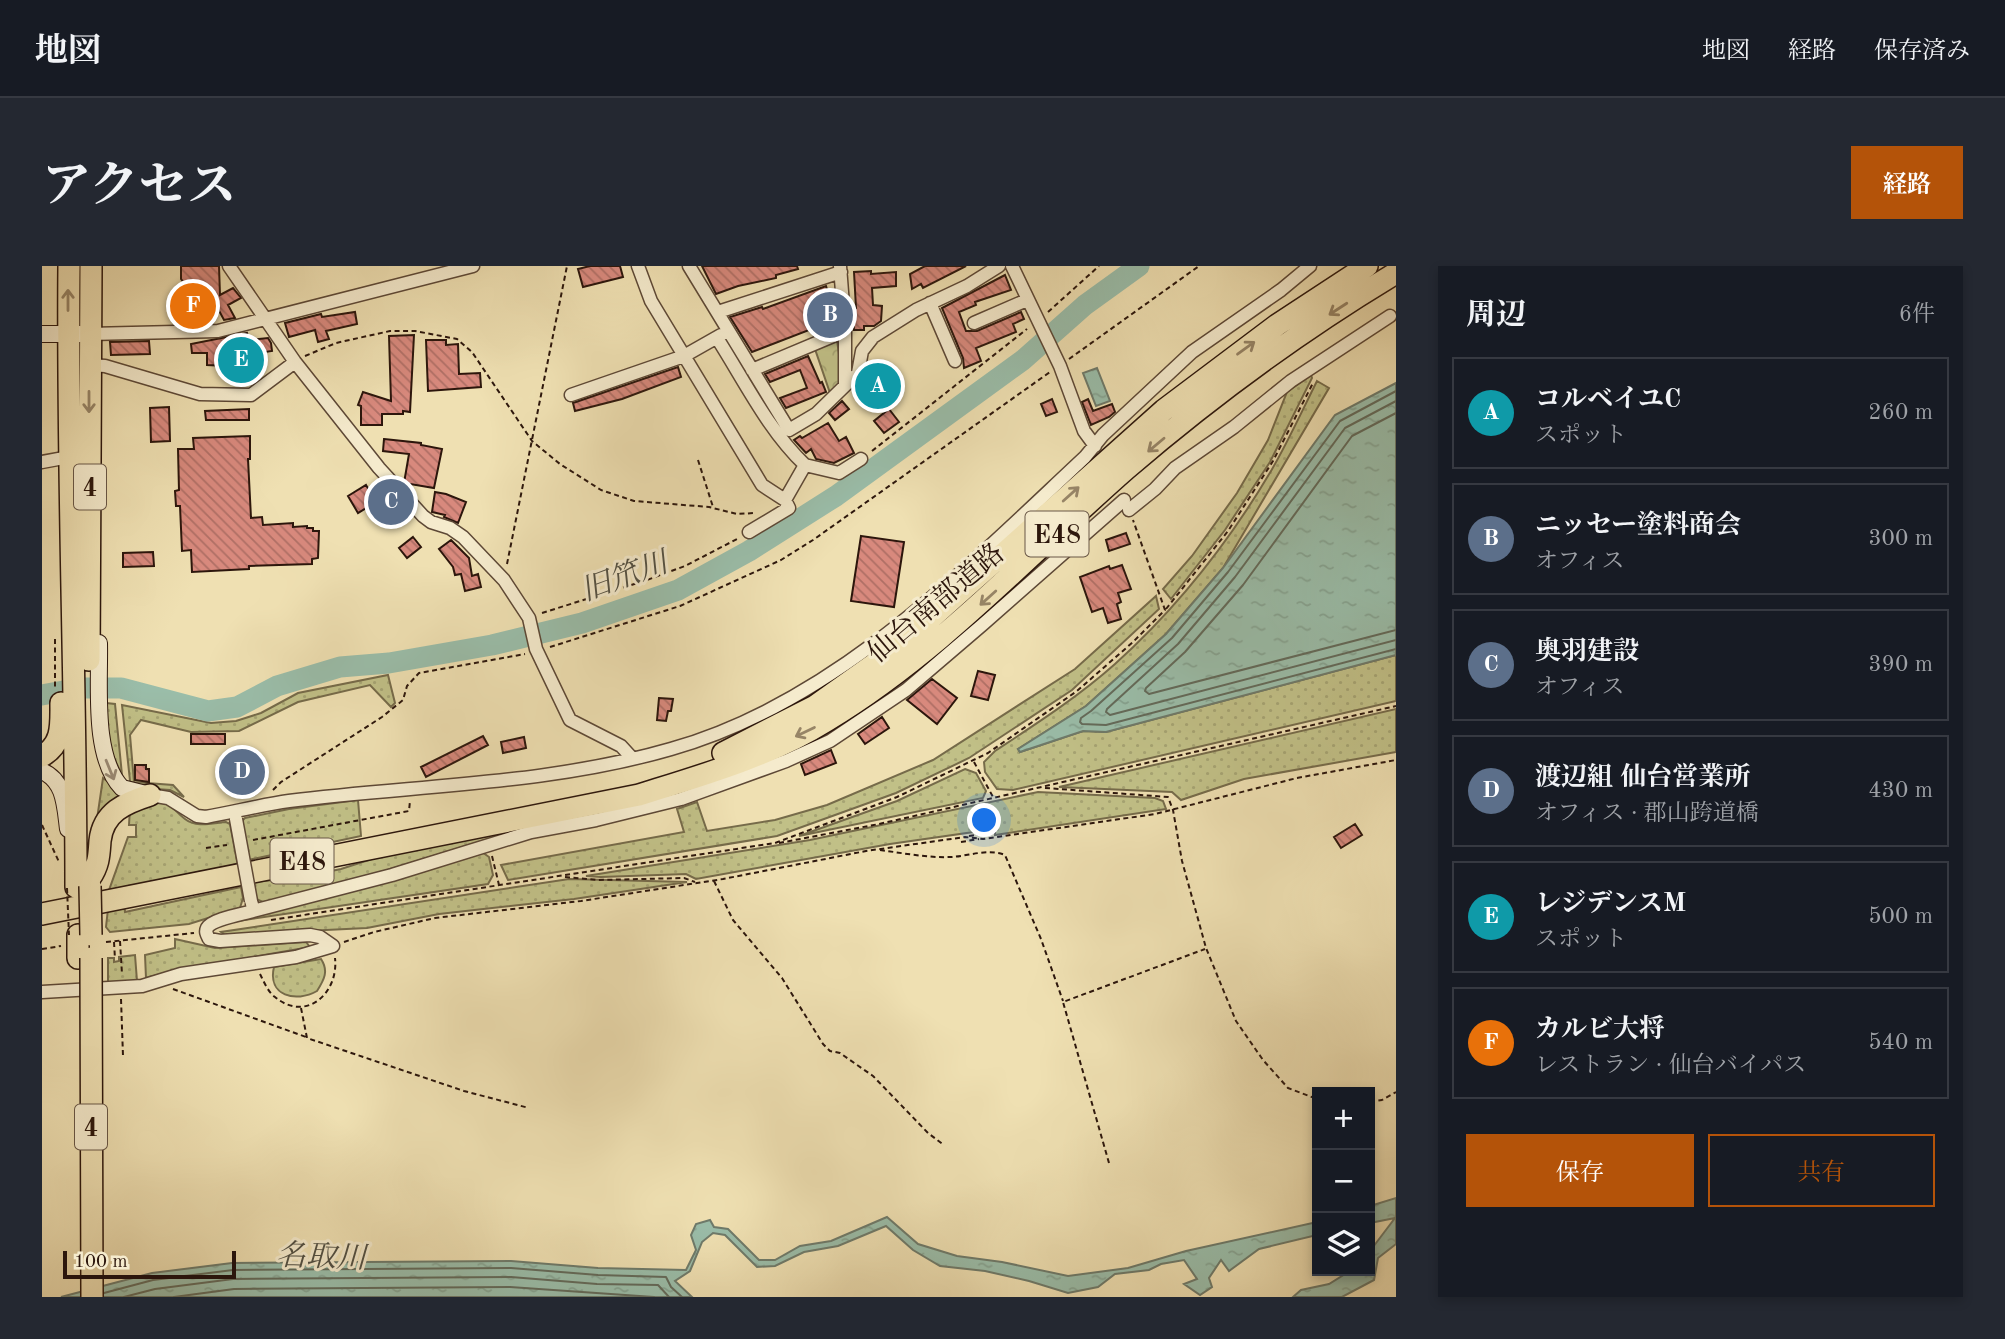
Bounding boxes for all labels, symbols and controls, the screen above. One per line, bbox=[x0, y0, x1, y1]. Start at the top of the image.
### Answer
text: 地図 bbox=[35, 36, 101, 69]
text: 地図 bbox=[1702, 40, 1750, 64]
text: 経路 bbox=[1788, 40, 1836, 64]
text: 保存済み bbox=[1874, 40, 1970, 64]
button: 経路 bbox=[1851, 146, 1963, 219]
text: アクセス bbox=[42, 164, 237, 213]
pin: F bbox=[170, 280, 216, 332]
one-way arrow bbox=[62, 289, 75, 312]
pin: B bbox=[807, 289, 853, 341]
text: 周辺 bbox=[1466, 301, 1526, 331]
one-way arrow bbox=[1329, 303, 1349, 317]
text: 6件 bbox=[1899, 303, 1935, 326]
pin: E bbox=[218, 334, 264, 386]
one-way arrow bbox=[1236, 341, 1255, 356]
pin: A bbox=[855, 360, 901, 412]
text: コルベイユC bbox=[1535, 387, 1681, 413]
one-way arrow bbox=[82, 390, 96, 413]
text: A bbox=[1482, 401, 1500, 424]
text: 260 m bbox=[1868, 401, 1933, 424]
text: スポット bbox=[1535, 424, 1627, 447]
one-way arrow bbox=[1147, 437, 1165, 453]
road number: 4 bbox=[74, 464, 106, 510]
pin: C bbox=[368, 476, 414, 528]
one-way arrow bbox=[1062, 486, 1080, 502]
road number: E48 bbox=[1026, 512, 1088, 556]
text: ニッセー塗料商会 bbox=[1535, 513, 1741, 539]
text: B bbox=[1483, 527, 1499, 550]
text: 300 m bbox=[1868, 527, 1933, 550]
street label: 仙台南部道路 bbox=[862, 537, 1010, 669]
water label: 旧笊川 bbox=[576, 545, 675, 607]
text: オフィス bbox=[1535, 550, 1624, 573]
one-way arrow bbox=[979, 590, 997, 606]
text: 奥羽建設 bbox=[1535, 639, 1639, 665]
text: C bbox=[1483, 653, 1499, 676]
text: 390 m bbox=[1868, 653, 1933, 676]
text: オフィス bbox=[1535, 676, 1624, 699]
one-way arrow bbox=[795, 726, 816, 739]
pin: D bbox=[219, 746, 265, 798]
one-way arrow bbox=[105, 759, 118, 780]
text: 渡辺組 仙台営業所 bbox=[1535, 765, 1750, 791]
text: D bbox=[1482, 779, 1500, 802]
text: 430 m bbox=[1868, 779, 1933, 802]
text: オフィス · 郡山跨道橋 bbox=[1535, 802, 1759, 825]
your location bbox=[967, 803, 1001, 837]
road number: E48 bbox=[271, 838, 334, 884]
text: レジデンスM bbox=[1535, 891, 1686, 917]
text: E bbox=[1483, 905, 1499, 928]
text: 500 m bbox=[1868, 905, 1933, 928]
text: スポット bbox=[1535, 928, 1627, 951]
text: カルビ大将 bbox=[1535, 1017, 1665, 1043]
text: F bbox=[1483, 1031, 1499, 1054]
text: 540 m bbox=[1868, 1031, 1933, 1054]
text: レストラン · 仙台バイパス bbox=[1535, 1054, 1806, 1077]
map controls bbox=[1312, 1087, 1375, 1276]
button: + bbox=[1312, 1087, 1375, 1150]
road number: 4 bbox=[75, 1104, 107, 1150]
button: 保存 bbox=[1466, 1134, 1694, 1207]
button: 共有 bbox=[1708, 1134, 1935, 1207]
button: − bbox=[1312, 1150, 1375, 1213]
button: layers bbox=[1312, 1213, 1375, 1276]
water label: 名取川 bbox=[275, 1238, 370, 1275]
scale bar bbox=[63, 1248, 236, 1280]
text: 100 m bbox=[74, 1253, 127, 1272]

